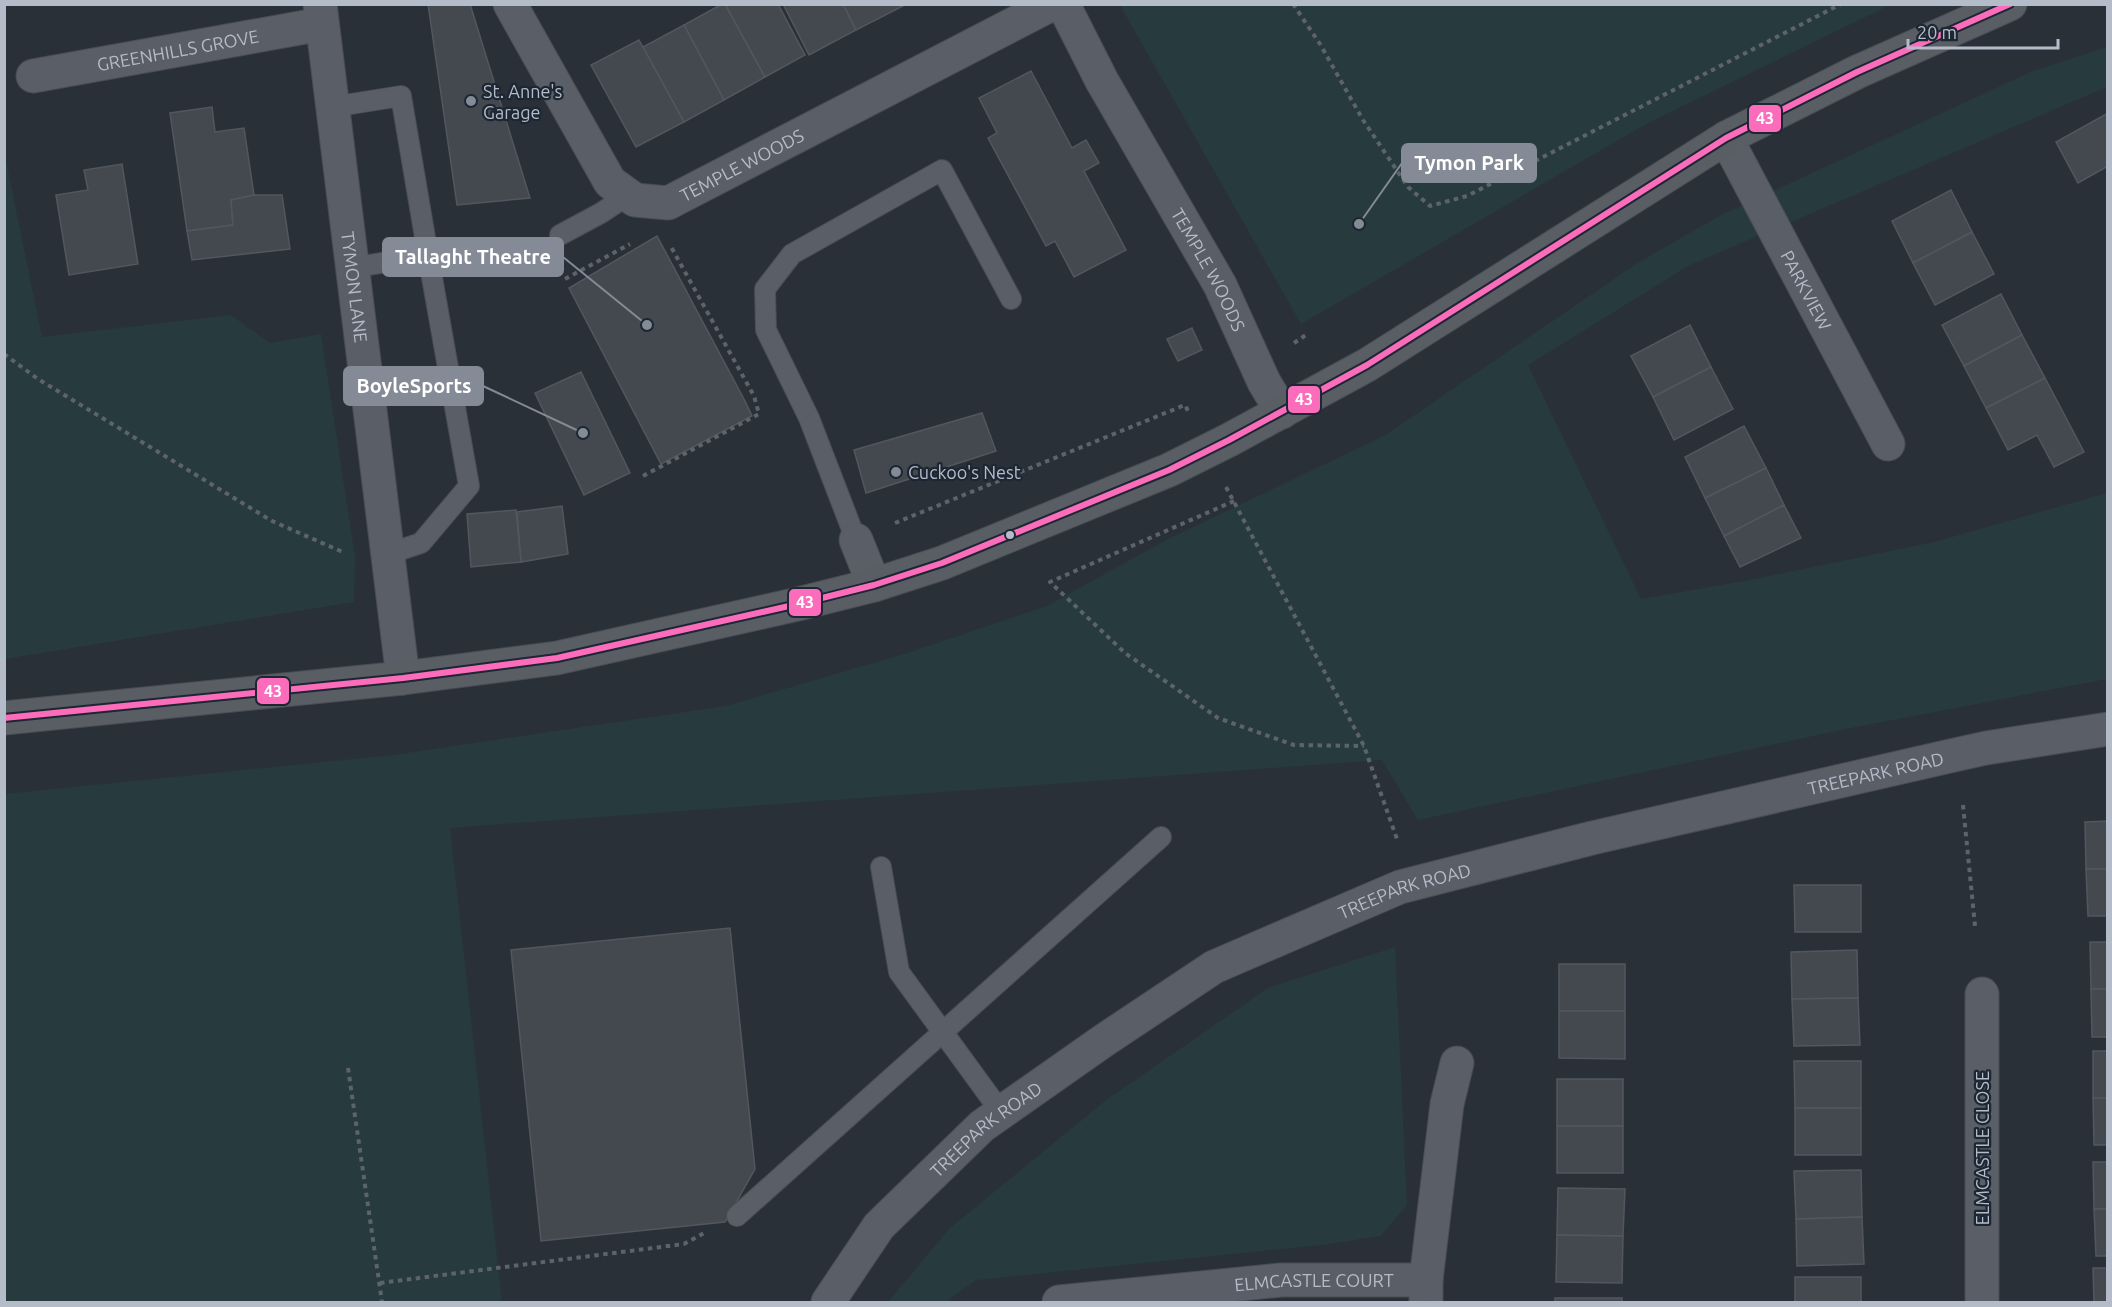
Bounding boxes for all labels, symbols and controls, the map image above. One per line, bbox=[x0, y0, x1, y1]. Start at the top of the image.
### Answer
scale bar bbox=[1908, 12, 2058, 50]
text: 20 m bbox=[1917, 22, 1957, 42]
street label: GREENHILLS GROVE bbox=[95, 26, 260, 74]
place label: St. Anne's Garage bbox=[483, 81, 563, 122]
marker: St. Anne's Garage bbox=[464, 94, 478, 108]
line badge: 43 bbox=[1748, 104, 1782, 133]
text: 43 bbox=[1756, 109, 1774, 127]
street label: TEMPLE WOODS bbox=[676, 125, 807, 205]
callout: Tymon Park bbox=[1402, 144, 1536, 182]
text: Tymon Park bbox=[1414, 151, 1524, 174]
street label: TEMPLE WOODS bbox=[1168, 204, 1249, 334]
street label: TYMON LANE bbox=[338, 230, 372, 344]
callout: Tallaght Theatre bbox=[383, 238, 563, 276]
text: Tallaght Theatre bbox=[395, 245, 551, 268]
street label: PARKVIEW bbox=[1777, 247, 1836, 333]
callout: BoyleSports bbox=[344, 367, 483, 405]
text: BoyleSports bbox=[357, 374, 471, 397]
line badge: 43 bbox=[1287, 385, 1321, 414]
text: 43 bbox=[1295, 390, 1313, 408]
place label: Cuckoo's Nest bbox=[908, 462, 1021, 482]
marker: Cuckoo's Nest bbox=[889, 465, 903, 479]
unlabelled marker bbox=[1004, 529, 1016, 541]
line badge: 43 bbox=[788, 588, 822, 617]
text: 43 bbox=[796, 593, 814, 611]
line badge: 43 bbox=[256, 677, 290, 705]
text: 43 bbox=[264, 682, 282, 700]
street label: TREEPARK ROAD bbox=[1806, 748, 1946, 798]
street label: TREEPARK ROAD bbox=[1335, 859, 1473, 922]
street label: ELMCASTLE CLOSE bbox=[1972, 1071, 1992, 1225]
street label: TREEPARK ROAD bbox=[926, 1077, 1045, 1181]
street label: ELMCASTLE COURT bbox=[1233, 1270, 1394, 1295]

